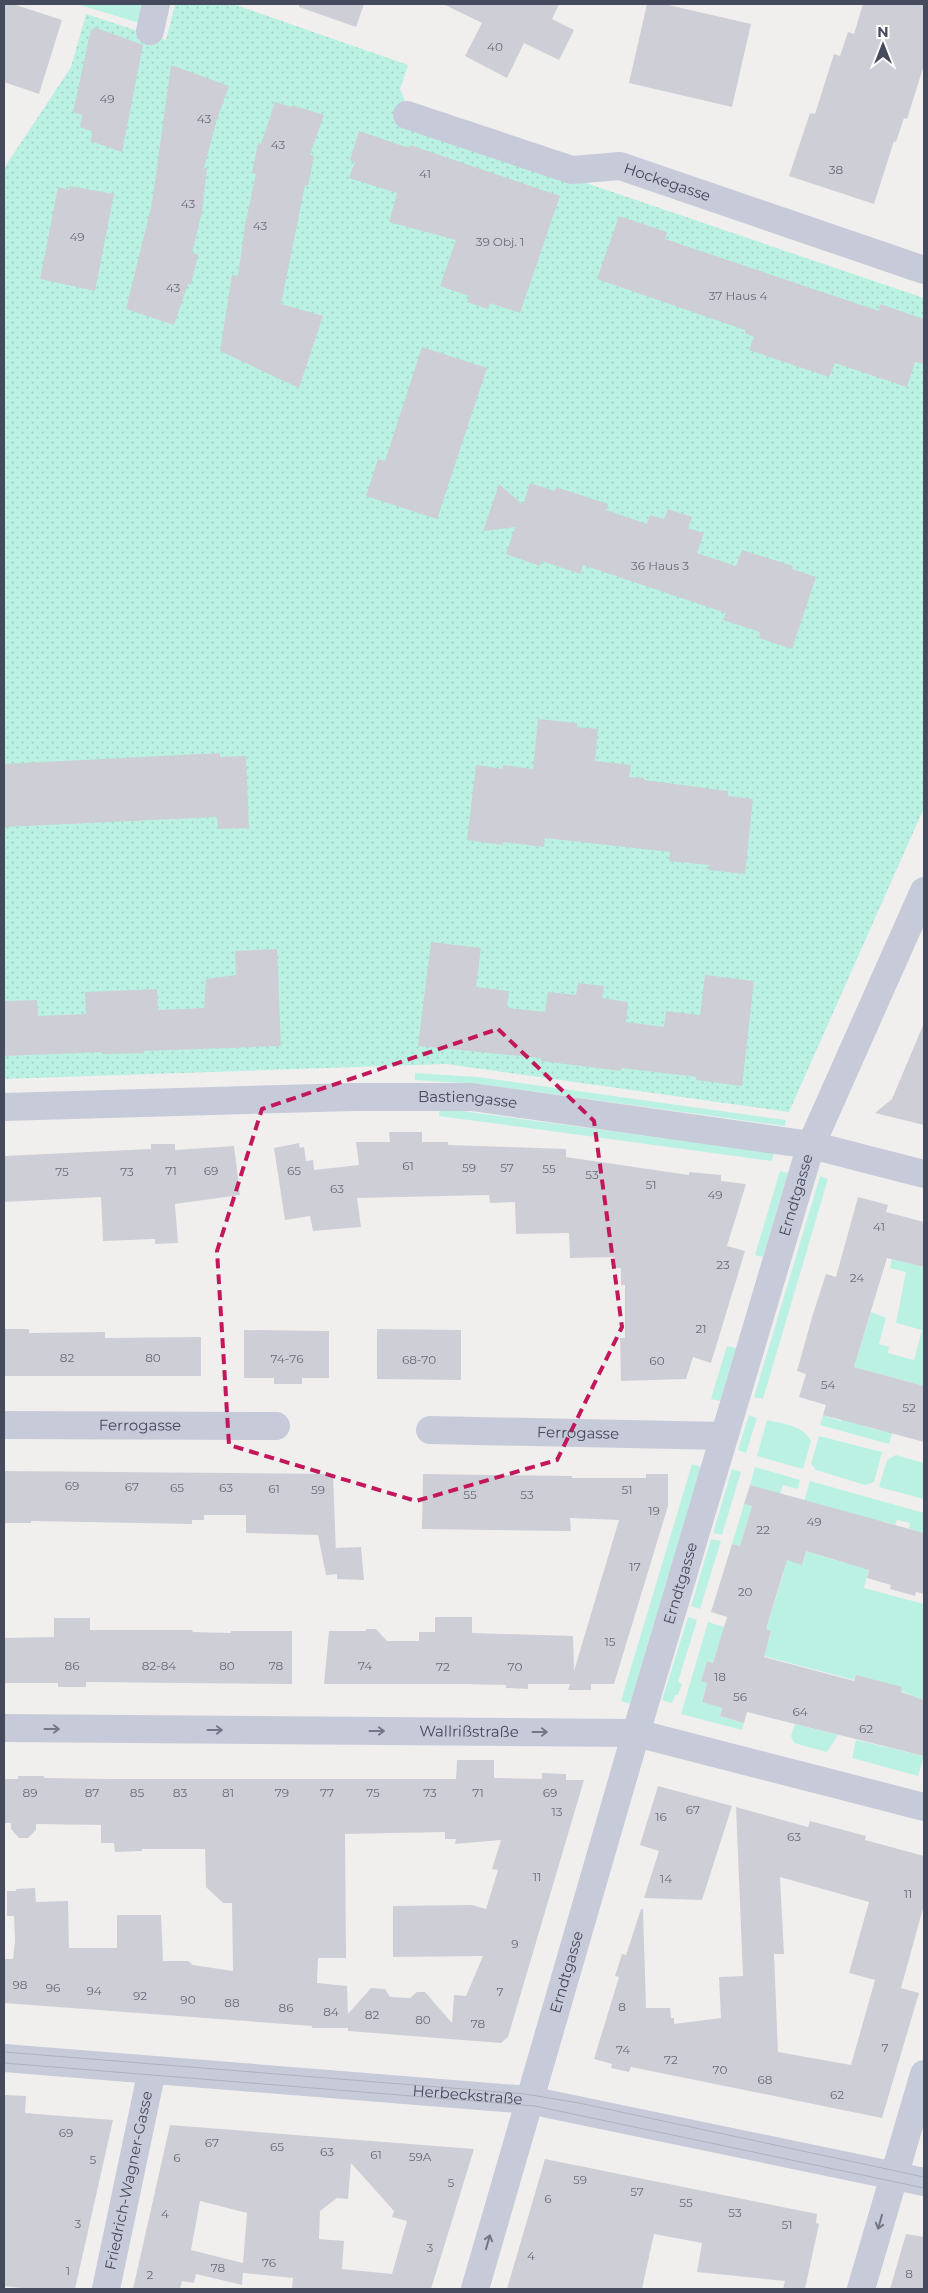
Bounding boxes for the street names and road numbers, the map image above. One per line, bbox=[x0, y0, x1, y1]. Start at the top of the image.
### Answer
street label: Hockegasse bbox=[621, 158, 713, 205]
street label: Bastiengasse bbox=[418, 1087, 519, 1112]
street label: Erndtgasse bbox=[774, 1152, 817, 1238]
street label: Ferrogasse bbox=[99, 1415, 181, 1435]
street label: Ferrogasse bbox=[537, 1422, 619, 1443]
street label: Erndtgasse bbox=[659, 1540, 701, 1627]
street label: Wallrißstraße bbox=[419, 1721, 519, 1741]
street label: Erndtgasse bbox=[545, 1929, 587, 2015]
street label: Herbeckstraße bbox=[412, 2081, 523, 2108]
street label: Friedrich-Wagner-Gasse bbox=[100, 2089, 156, 2272]

